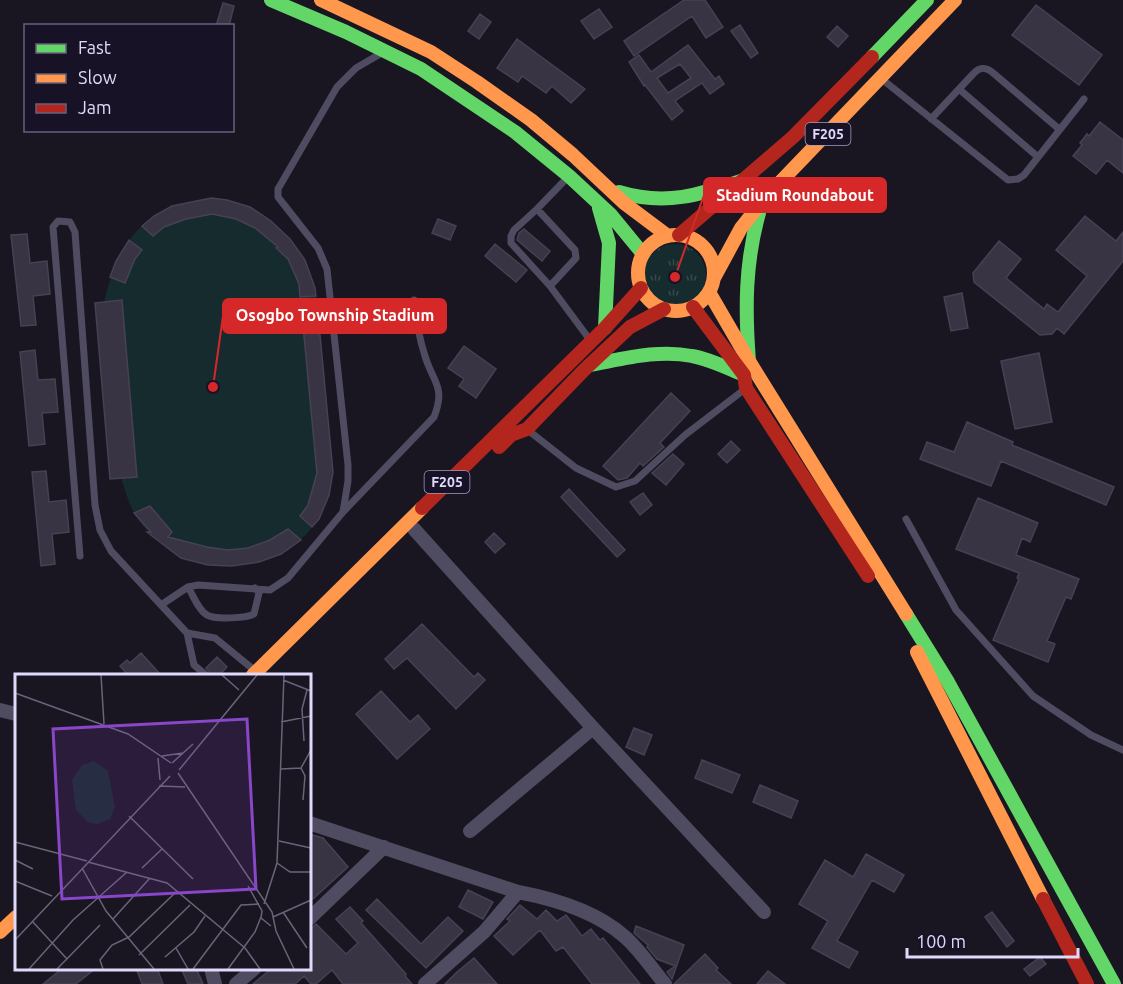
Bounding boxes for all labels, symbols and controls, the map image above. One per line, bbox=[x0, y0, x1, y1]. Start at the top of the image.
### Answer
legend bbox=[24, 24, 234, 132]
text: Fast bbox=[78, 37, 111, 57]
text: Slow bbox=[78, 67, 117, 87]
text: Jam bbox=[78, 97, 112, 117]
road number: F205 bbox=[806, 123, 850, 145]
callout: Stadium Roundabout bbox=[704, 178, 886, 212]
text: Stadium Roundabout bbox=[716, 186, 874, 204]
callout: Osogbo Township Stadium bbox=[223, 299, 446, 333]
text: Osogbo Township Stadium bbox=[236, 306, 434, 324]
road number: F205 bbox=[424, 471, 470, 493]
inset map bbox=[15, 674, 310, 969]
scale bar bbox=[907, 921, 1078, 959]
text: 100 m bbox=[916, 931, 966, 951]

